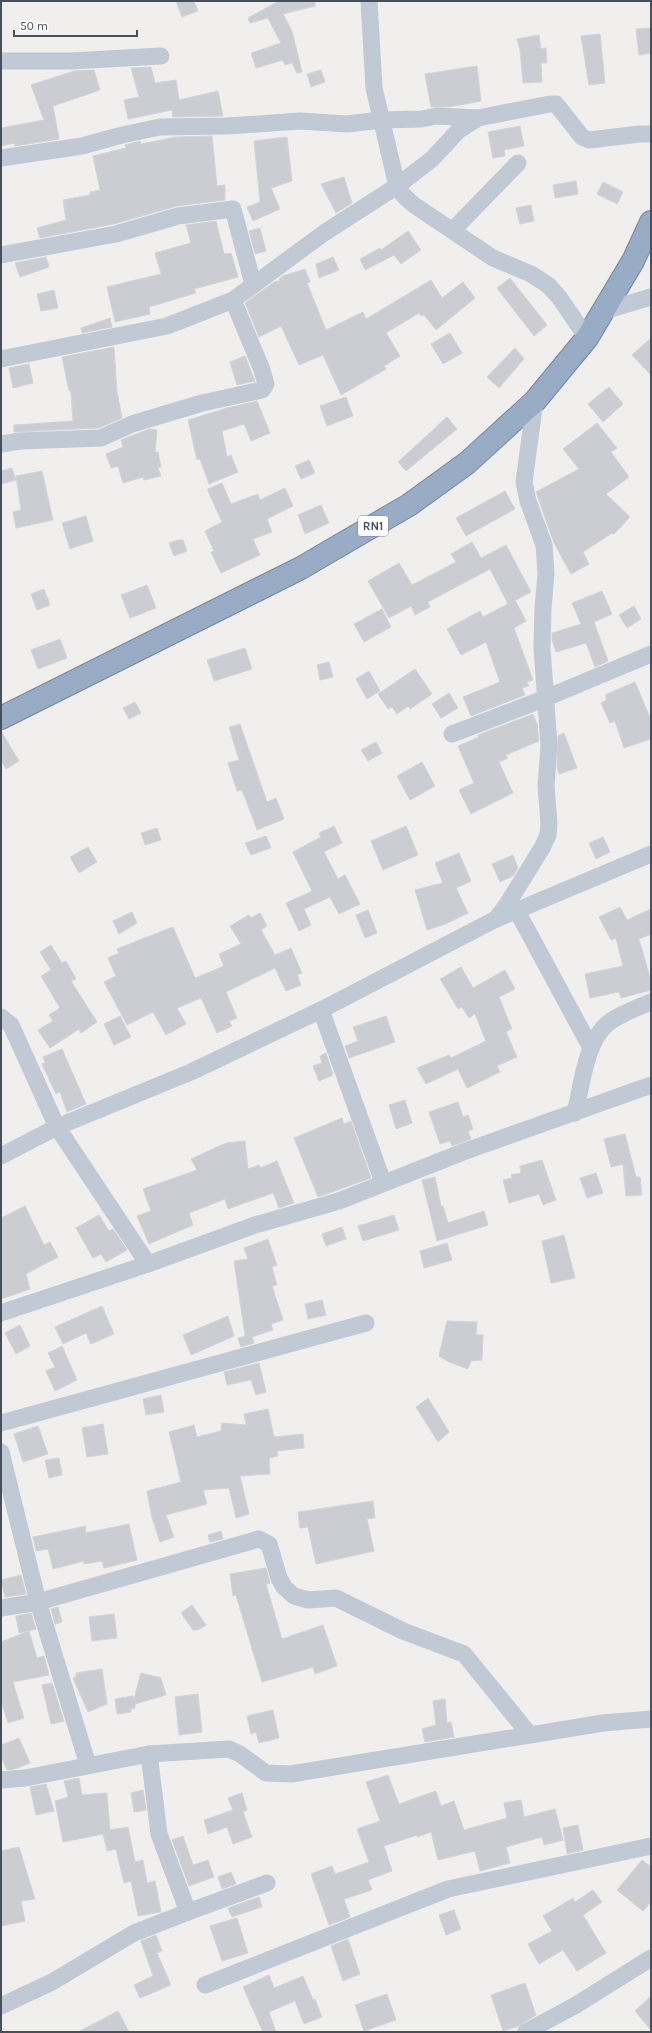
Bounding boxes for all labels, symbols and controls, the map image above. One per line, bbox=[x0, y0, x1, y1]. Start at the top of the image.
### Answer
scale bar bbox=[14, 12, 137, 38]
text: 50 m bbox=[20, 19, 48, 33]
road number: RN1 bbox=[358, 516, 388, 536]

